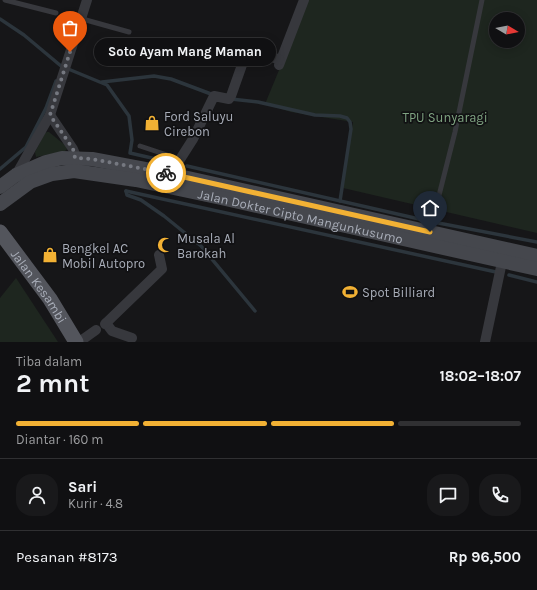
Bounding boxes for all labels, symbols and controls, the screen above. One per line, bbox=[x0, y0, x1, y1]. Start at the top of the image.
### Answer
pin bbox=[53, 11, 87, 52]
north arrow bbox=[489, 12, 525, 48]
map controls bbox=[489, 12, 525, 48]
icon: bag bbox=[59, 17, 81, 39]
callout: Soto Ayam Mang Maman bbox=[94, 38, 276, 66]
text: Soto Ayam Mang Maman bbox=[108, 44, 262, 59]
place label: Ford Saluyu Cirebon bbox=[164, 109, 234, 139]
park label: TPU Sunyaragi bbox=[402, 110, 488, 125]
shop icon: Ford Saluyu Cirebon bbox=[143, 114, 161, 132]
courier bbox=[146, 153, 186, 193]
icon: bike bbox=[155, 162, 177, 184]
street label: Jalan Dokter Cipto Mangunkusumo bbox=[197, 186, 405, 246]
pin bbox=[413, 191, 447, 232]
icon: home bbox=[419, 197, 441, 219]
place label: Musala Al Barokah bbox=[177, 231, 235, 261]
mosque icon: Musala Al Barokah bbox=[156, 236, 174, 254]
place label: Bengkel AC Mobil Autopro bbox=[62, 241, 145, 271]
shop icon: Bengkel AC Mobil Autopro bbox=[41, 246, 59, 264]
street label: Jalan Kesambi bbox=[8, 247, 70, 326]
sports icon: Spot Billiard bbox=[341, 283, 359, 301]
place label: Spot Billiard bbox=[362, 285, 435, 300]
text: Tiba dalam bbox=[16, 354, 82, 369]
text: 18:02–18:07 bbox=[439, 367, 521, 385]
text: 2 mnt bbox=[16, 368, 89, 399]
text: Diantar · 160 m bbox=[16, 432, 103, 447]
button: person bbox=[16, 474, 58, 516]
button: chat bbox=[427, 474, 469, 516]
button: phone bbox=[479, 474, 521, 516]
text: Sari bbox=[68, 478, 97, 496]
text: Kurir · 4.8 bbox=[68, 496, 123, 511]
text: Pesanan #8173 bbox=[16, 548, 118, 566]
text: Rp 96,500 bbox=[449, 548, 521, 566]

